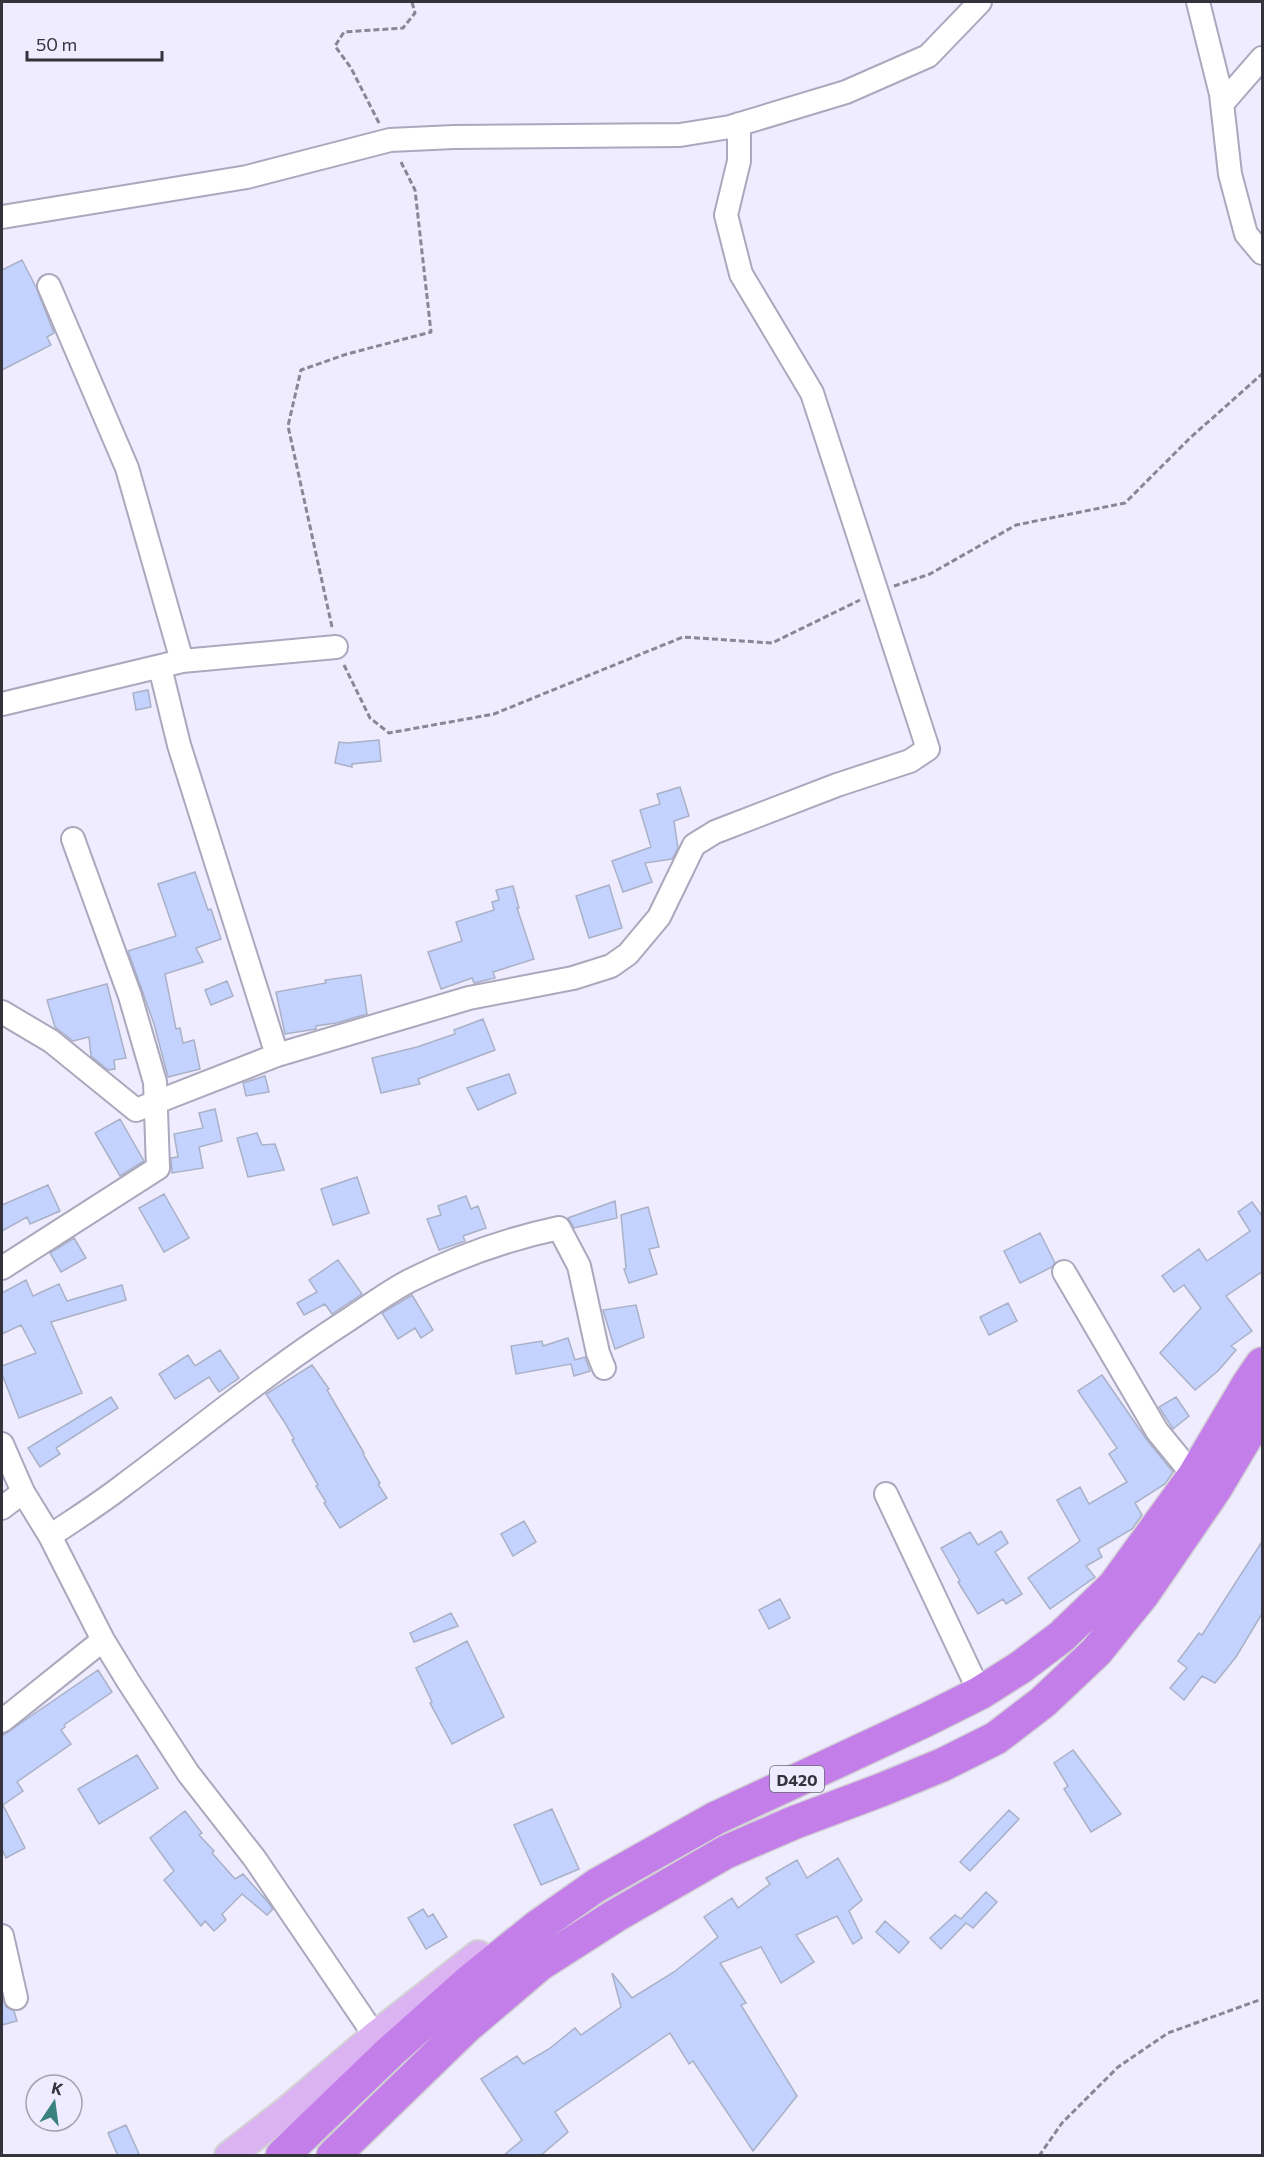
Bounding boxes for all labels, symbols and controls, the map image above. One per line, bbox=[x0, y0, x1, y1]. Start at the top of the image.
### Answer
scale bar bbox=[27, 24, 162, 62]
text: 50 m bbox=[36, 33, 77, 55]
road number: D420 bbox=[770, 1766, 824, 1792]
north arrow bbox=[24, 2073, 84, 2133]
text: K bbox=[50, 2077, 65, 2098]

